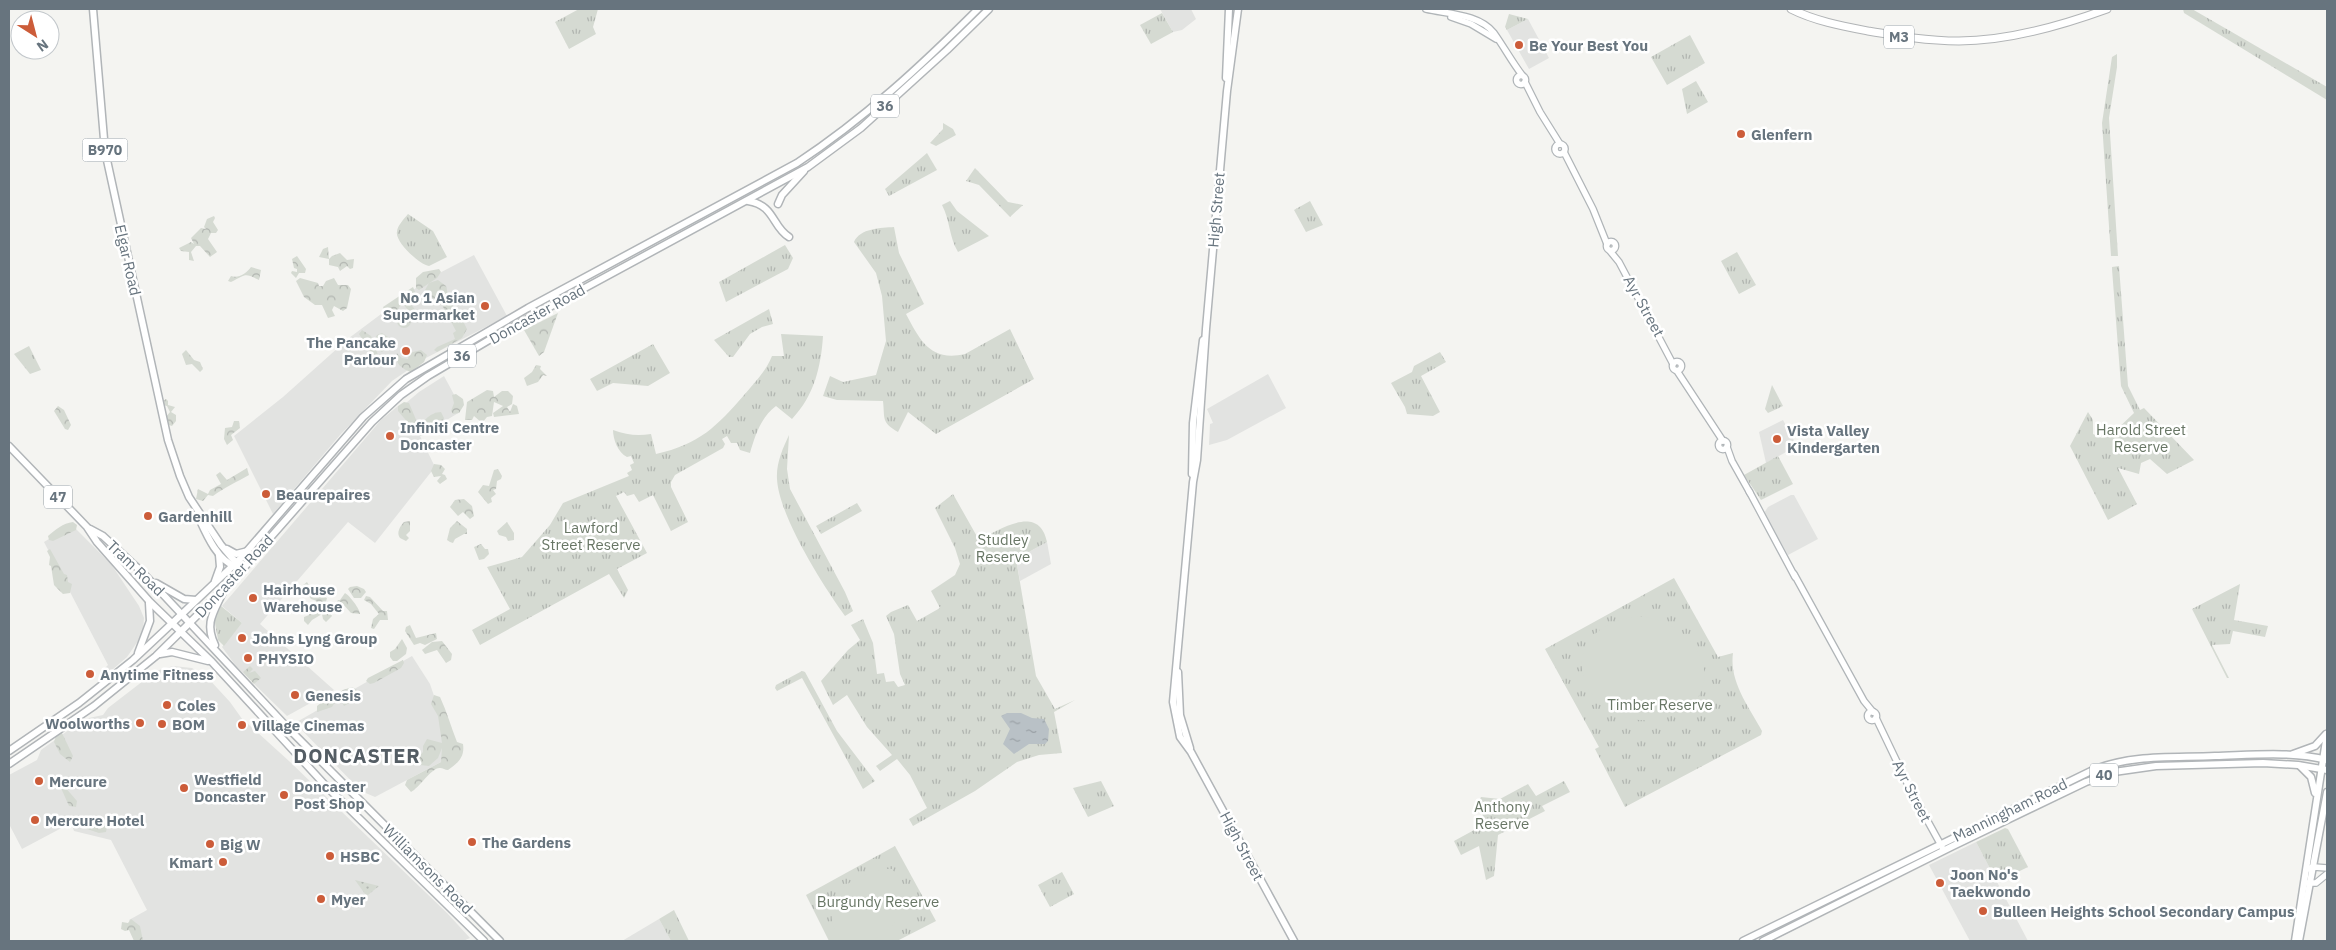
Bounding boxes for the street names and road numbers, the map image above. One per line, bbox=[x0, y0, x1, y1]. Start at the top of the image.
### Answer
road number: M3 bbox=[1884, 26, 1914, 48]
road number: 36 bbox=[871, 94, 899, 118]
road number: B970 bbox=[82, 138, 128, 162]
street label: High Street bbox=[1203, 172, 1229, 248]
street label: Elgar Road bbox=[111, 223, 145, 297]
street label: Ayr Street bbox=[1619, 272, 1669, 340]
street label: Doncaster Road bbox=[486, 280, 588, 348]
road number: 36 bbox=[448, 344, 476, 368]
road number: 47 bbox=[44, 486, 72, 508]
street label: Doncaster Road bbox=[191, 530, 277, 622]
street label: Tram Road bbox=[103, 536, 169, 600]
street label: Ayr Street bbox=[1888, 757, 1936, 825]
road number: 40 bbox=[2090, 764, 2118, 786]
street label: Manningham Road bbox=[1950, 774, 2070, 846]
street label: High Street bbox=[1216, 808, 1268, 884]
street label: Williamsons Road bbox=[379, 820, 477, 918]

